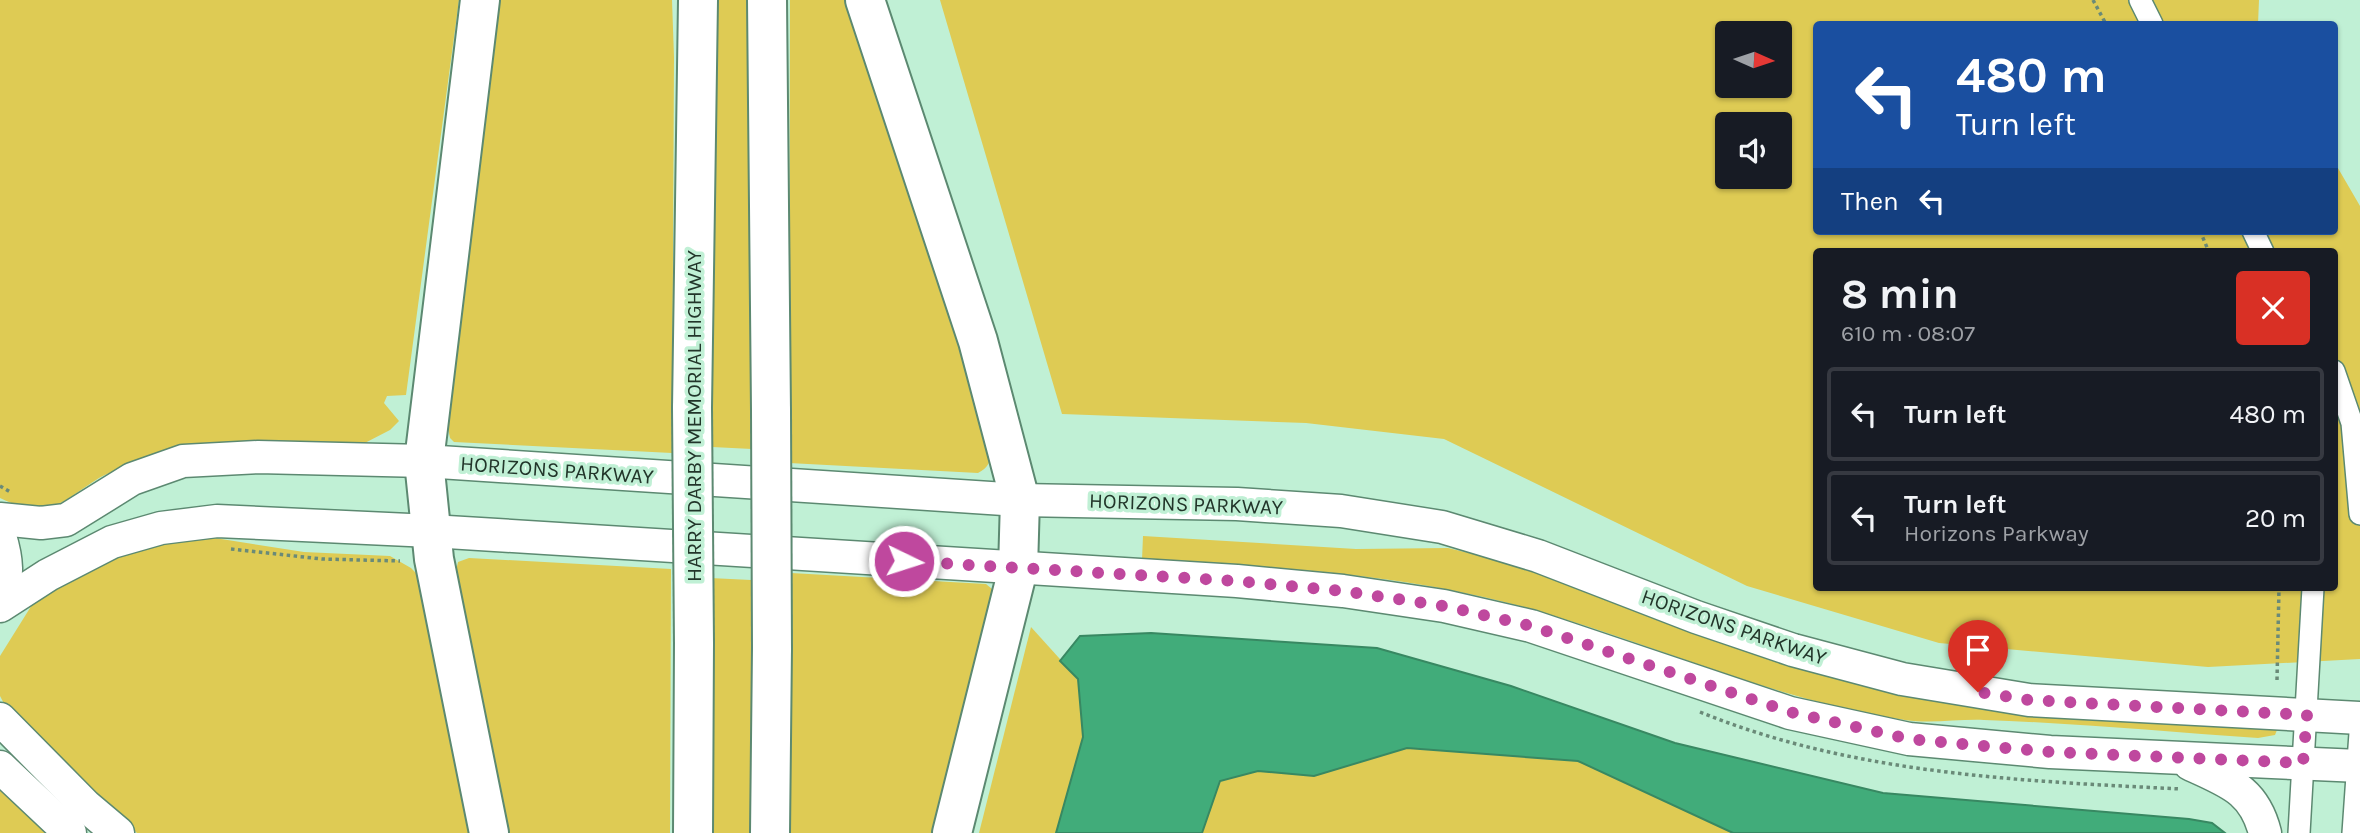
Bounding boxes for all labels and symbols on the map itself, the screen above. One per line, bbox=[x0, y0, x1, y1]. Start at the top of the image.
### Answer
north arrow bbox=[1715, 21, 1792, 98]
street label: HARRY DARBY MEMORIAL HIGHWAY bbox=[682, 250, 706, 582]
street label: HORIZONS PARKWAY bbox=[459, 451, 655, 489]
street label: HORIZONS PARKWAY bbox=[1089, 489, 1284, 519]
position arrow bbox=[867, 524, 941, 598]
street label: HORIZONS PARKWAY bbox=[1638, 584, 1830, 670]
pin bbox=[1948, 620, 2008, 692]

